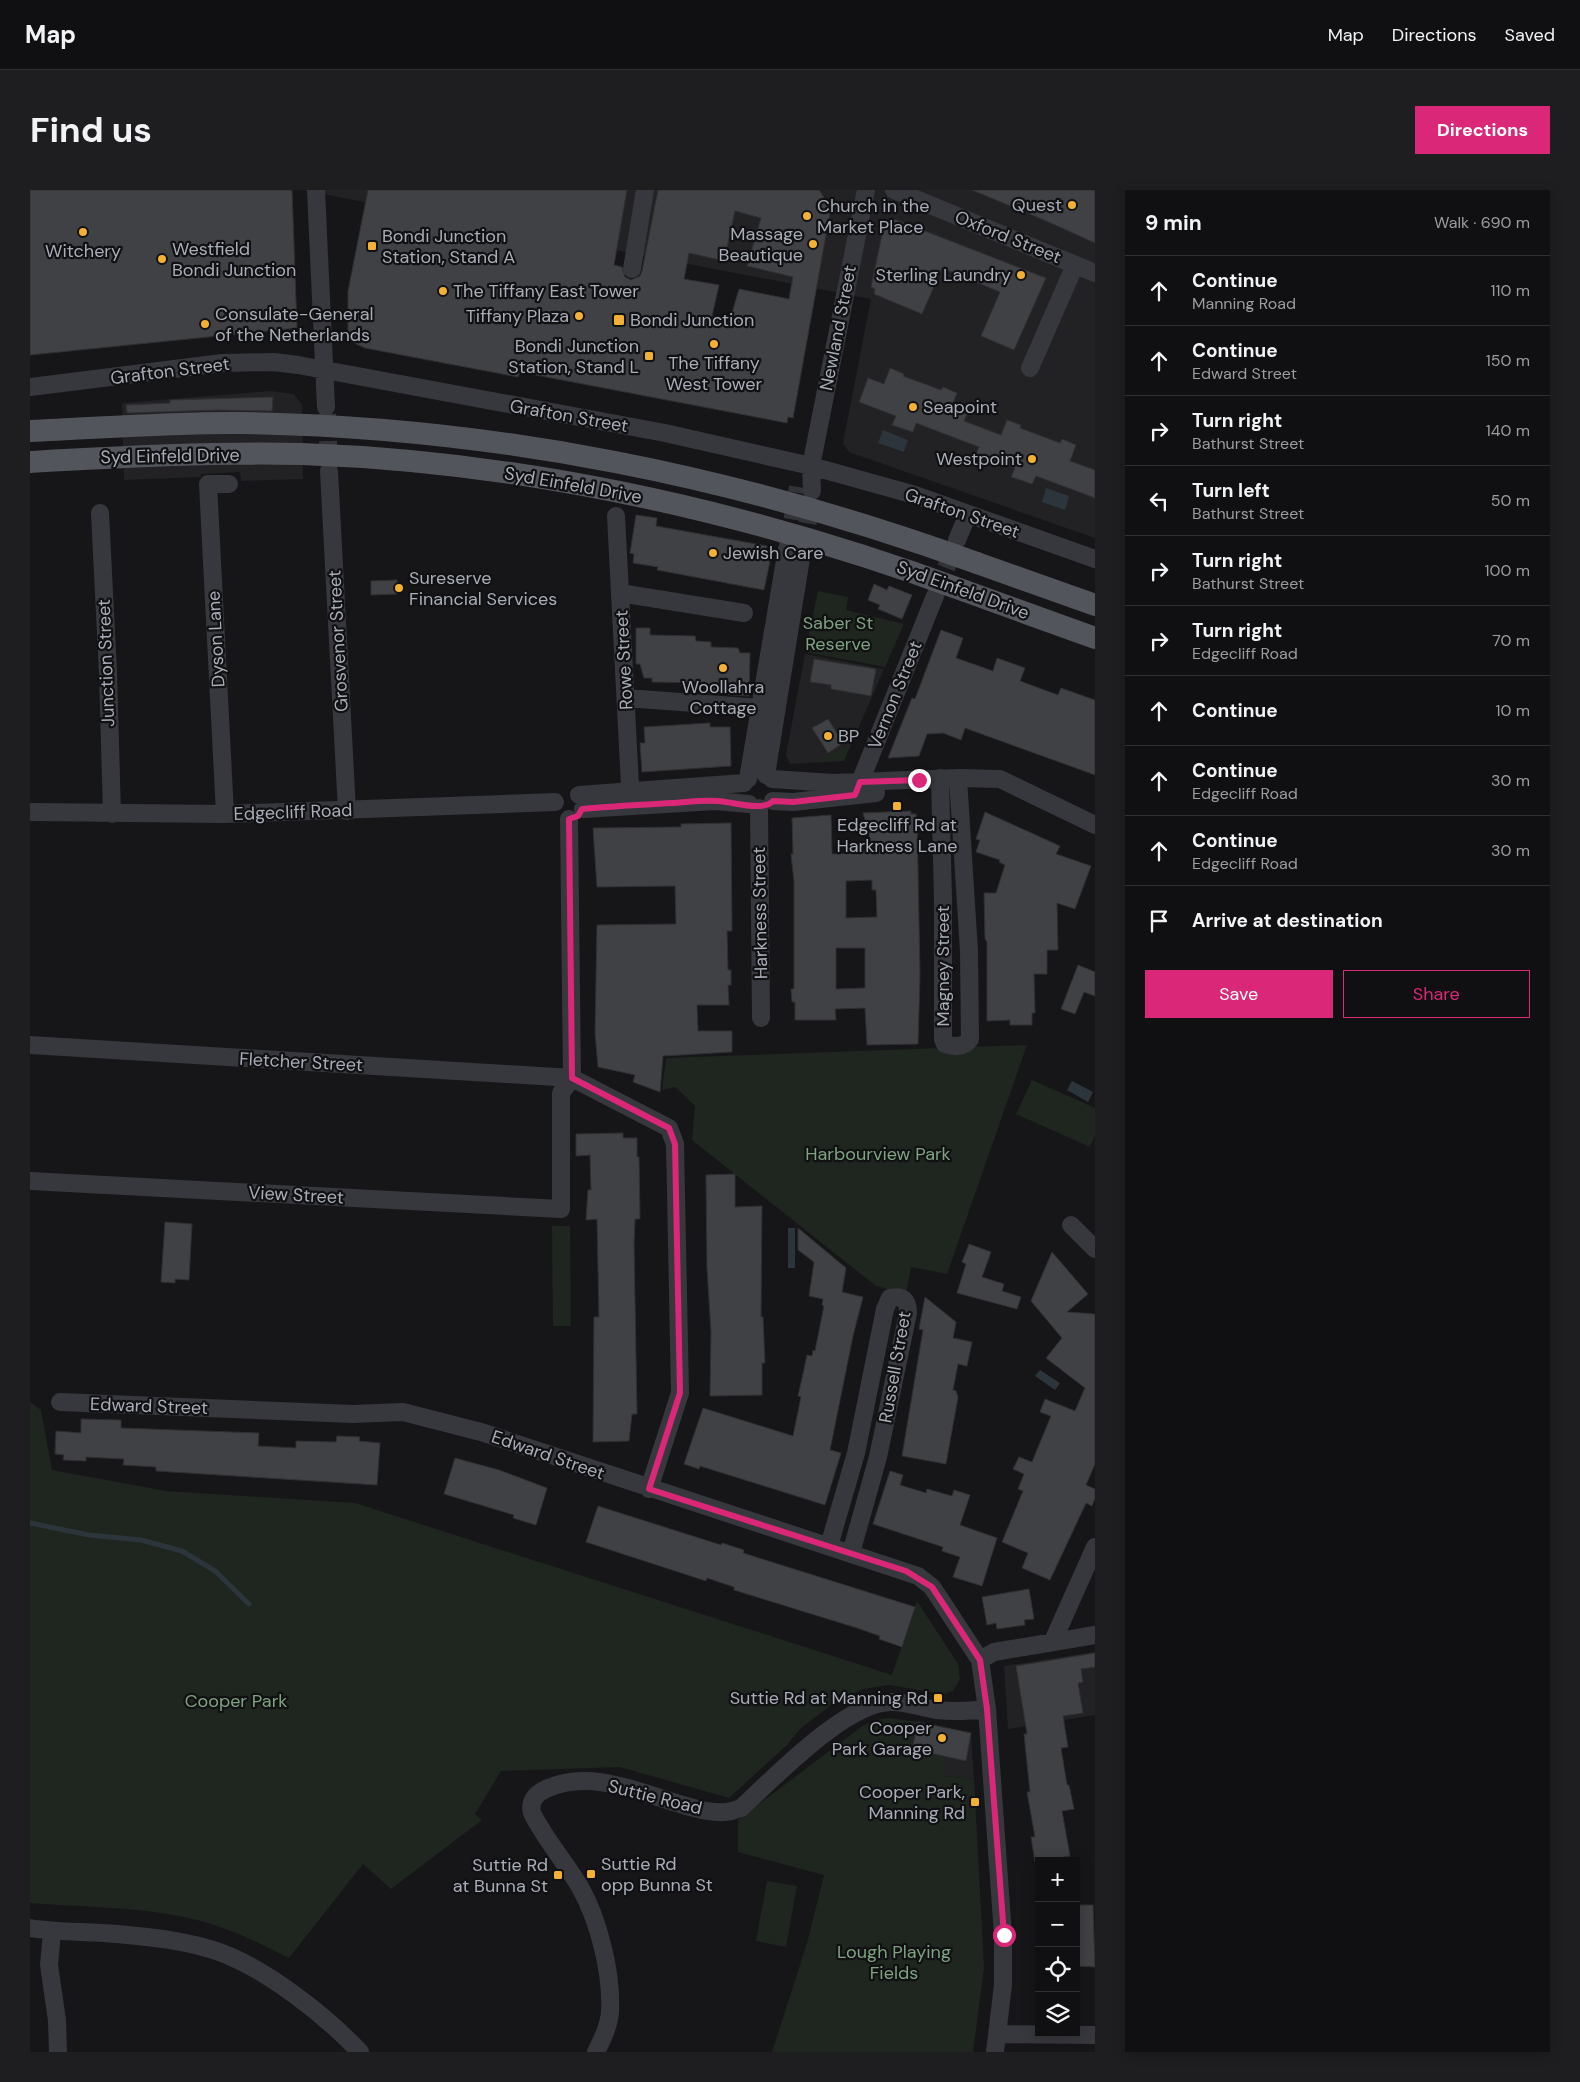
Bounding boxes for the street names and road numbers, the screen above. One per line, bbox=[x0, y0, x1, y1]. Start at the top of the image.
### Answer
street label: Oxford Street bbox=[951, 205, 1065, 269]
street label: Newland Street bbox=[814, 263, 862, 393]
street label: Grafton Street bbox=[109, 352, 231, 390]
street label: Grafton Street bbox=[508, 394, 630, 438]
street label: Syd Einfeld Drive bbox=[100, 443, 240, 469]
street label: Syd Einfeld Drive bbox=[502, 461, 644, 509]
street label: Grafton Street bbox=[901, 482, 1023, 544]
street label: Syd Einfeld Drive bbox=[893, 555, 1033, 625]
street label: Grosvenor Street bbox=[322, 570, 354, 712]
street label: Dyson Lane bbox=[201, 590, 231, 688]
street label: Junction Street bbox=[92, 599, 120, 727]
street label: Rowe Street bbox=[609, 609, 639, 711]
street label: Vernon Street bbox=[862, 637, 928, 753]
street label: Edgecliff Road bbox=[233, 798, 353, 826]
street label: Harkness Street bbox=[747, 847, 773, 979]
street label: Magney Street bbox=[931, 906, 955, 1026]
street label: Fletcher Street bbox=[239, 1047, 363, 1077]
street label: View Street bbox=[248, 1181, 344, 1209]
street label: Russell Street bbox=[873, 1309, 917, 1425]
street label: Edward Street bbox=[90, 1392, 208, 1420]
street label: Edward Street bbox=[488, 1424, 608, 1486]
street label: Suttie Road bbox=[605, 1774, 705, 1820]

